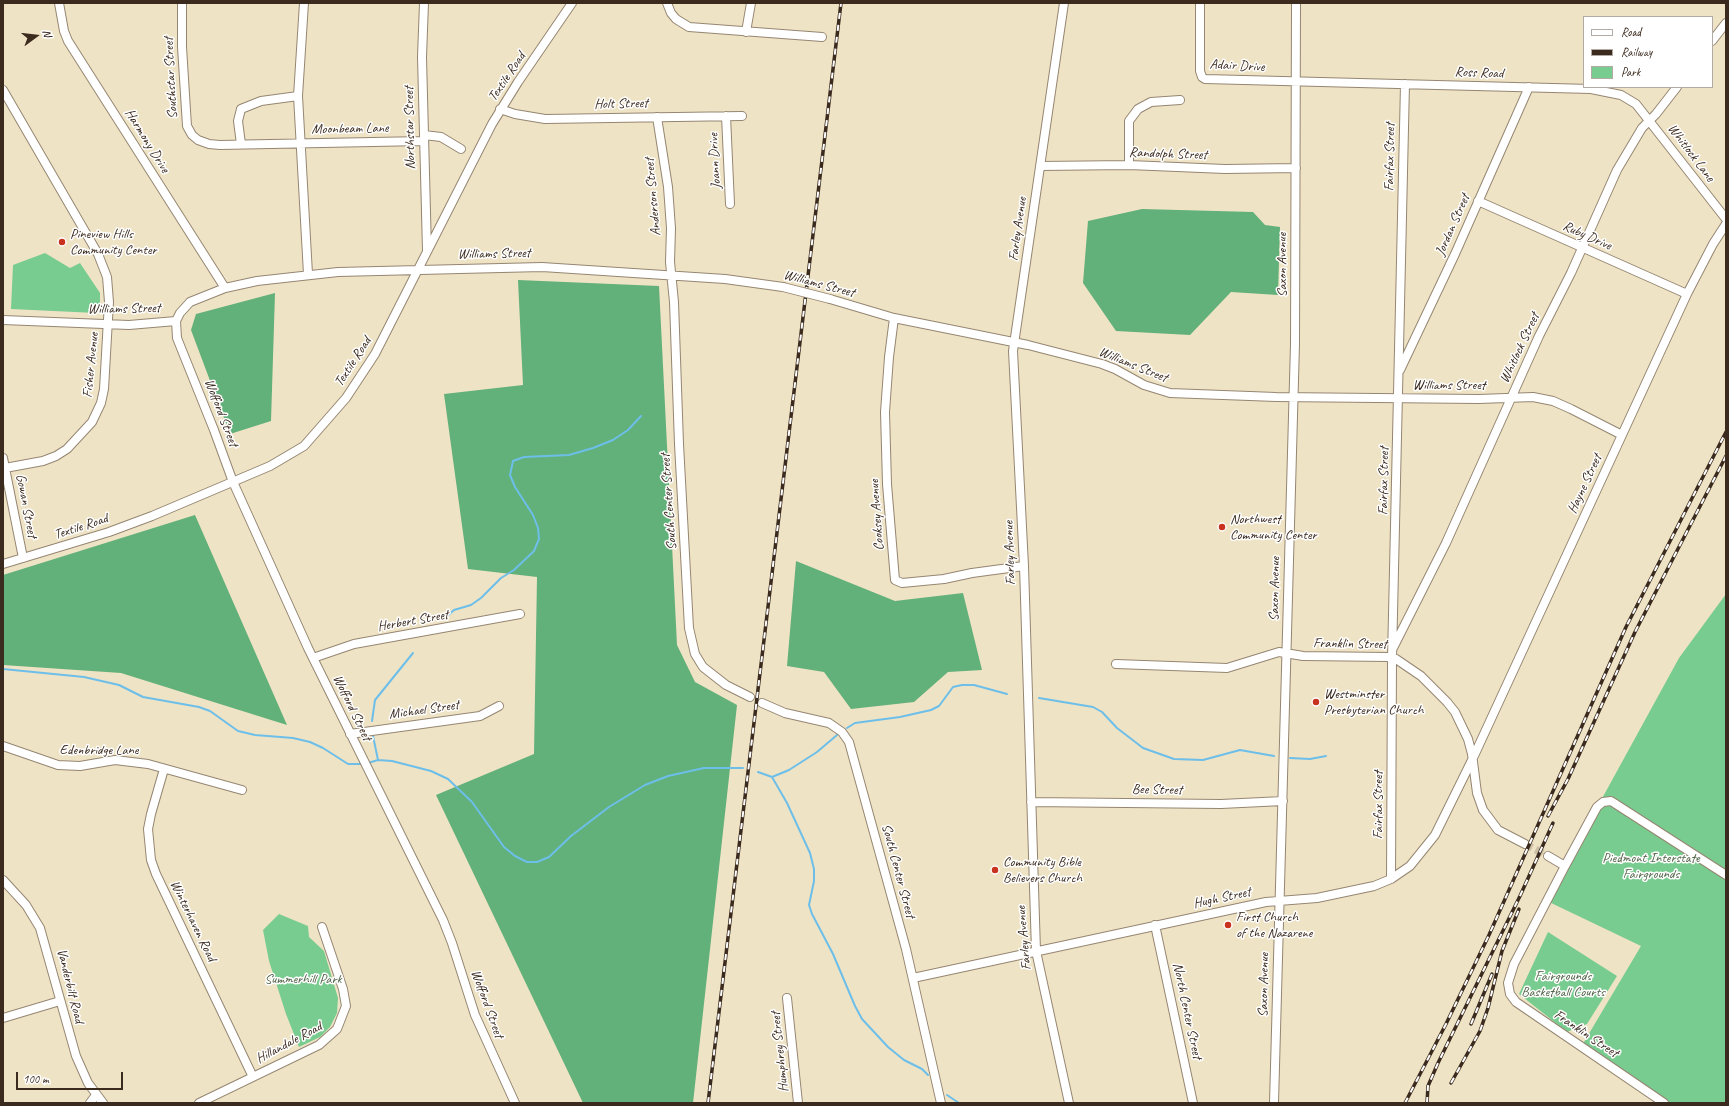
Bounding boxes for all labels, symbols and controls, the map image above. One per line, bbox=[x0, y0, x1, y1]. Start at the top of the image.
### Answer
north arrow bbox=[16, 16, 56, 56]
legend bbox=[1583, 16, 1713, 88]
text: Road bbox=[1621, 24, 1641, 40]
text: N bbox=[40, 28, 55, 38]
street label: Southstar Street bbox=[160, 37, 182, 119]
text: Railway bbox=[1621, 44, 1652, 60]
street label: Textile Road bbox=[485, 49, 529, 105]
street label: Adair Drive bbox=[1209, 56, 1265, 76]
street label: Ross Road bbox=[1454, 64, 1504, 82]
text: Park bbox=[1621, 64, 1640, 80]
street label: Northstar Street bbox=[401, 86, 419, 170]
street label: Holt Street bbox=[594, 95, 648, 113]
street label: Harmony Drive bbox=[121, 106, 173, 176]
street label: Moonbeam Lane bbox=[311, 120, 389, 138]
street label: Whitlock Lane bbox=[1664, 121, 1718, 185]
street label: Fairfax Street bbox=[1381, 123, 1399, 191]
street label: Joann Drive bbox=[705, 133, 725, 189]
street label: Randolph Street bbox=[1129, 144, 1207, 164]
street label: Anderson Street bbox=[641, 157, 665, 237]
street label: Jordan Street bbox=[1432, 192, 1474, 258]
street label: Farley Avenue bbox=[1005, 196, 1031, 262]
street label: Ruby Drive bbox=[1560, 218, 1614, 254]
place label: Pineview Hills Community Center bbox=[70, 226, 157, 258]
street label: Saxon Avenue bbox=[1274, 233, 1290, 297]
marker: Pineview Hills Community Center bbox=[57, 237, 67, 247]
street label: Williams Street bbox=[458, 245, 530, 263]
street label: Williams Street bbox=[782, 266, 856, 302]
street label: Williams Street bbox=[88, 300, 160, 318]
street label: Whitlock Street bbox=[1496, 310, 1544, 386]
street label: Fisher Avenue bbox=[79, 332, 103, 398]
street label: Textile Road bbox=[331, 334, 375, 390]
street label: Williams Street bbox=[1096, 344, 1170, 386]
street label: Wofford Street bbox=[200, 377, 242, 449]
street label: Williams Street bbox=[1413, 377, 1485, 393]
street label: Fairfax Street bbox=[1375, 447, 1393, 515]
street label: Hayne Street bbox=[1564, 452, 1606, 516]
street label: South Center Street bbox=[657, 453, 681, 551]
street label: Gowan Street bbox=[12, 473, 40, 539]
street label: Cooksey Avenue bbox=[866, 479, 888, 551]
street label: Textile Road bbox=[52, 510, 110, 544]
place label: Northwest Community Center bbox=[1230, 511, 1317, 544]
street label: Farley Avenue bbox=[1000, 521, 1020, 585]
marker: Northwest Community Center bbox=[1217, 522, 1227, 532]
street label: Saxon Avenue bbox=[1266, 557, 1284, 621]
street label: Herbert Street bbox=[376, 607, 450, 635]
street label: Franklin Street bbox=[1313, 635, 1387, 653]
street label: Wofford Street bbox=[329, 672, 375, 744]
place label: Westminster Presbyterian Church bbox=[1324, 686, 1423, 718]
street label: Michael Street bbox=[388, 697, 460, 723]
marker: Westminster Presbyterian Church bbox=[1311, 697, 1321, 707]
street label: Edenbridge Lane bbox=[60, 742, 138, 758]
street label: Fairfax Street bbox=[1370, 771, 1386, 839]
street label: Bee Street bbox=[1132, 781, 1182, 799]
street label: South Center Street bbox=[877, 822, 919, 920]
park label: Piedmont Interstate Fairgrounds bbox=[1602, 850, 1700, 882]
place label: Community Bible Believers Church bbox=[1003, 854, 1082, 886]
marker: Community Bible Believers Church bbox=[990, 865, 1000, 875]
street label: Winterhaven Road bbox=[166, 878, 220, 964]
street label: Hugh Street bbox=[1192, 884, 1252, 912]
street label: Farley Avenue bbox=[1013, 905, 1035, 971]
place label: First Church of the Nazarene bbox=[1236, 909, 1312, 942]
marker: First Church of the Nazarene bbox=[1223, 920, 1233, 930]
street label: Vanderbilt Road bbox=[53, 947, 87, 1025]
street label: Saxon Avenue bbox=[1255, 953, 1273, 1017]
street label: North Center Street bbox=[1169, 961, 1205, 1061]
street label: Wofford Street bbox=[467, 968, 507, 1040]
park label: Fairgrounds Basketball Courts bbox=[1521, 968, 1605, 1000]
park label: Summerhill Park bbox=[264, 971, 342, 987]
street label: Franklin Street bbox=[1551, 1006, 1621, 1062]
street label: Humphrey Street bbox=[767, 1011, 793, 1093]
street label: Hillandale Road bbox=[253, 1019, 325, 1067]
scale bar bbox=[18, 1064, 125, 1090]
text: 100 m bbox=[23, 1071, 49, 1087]

